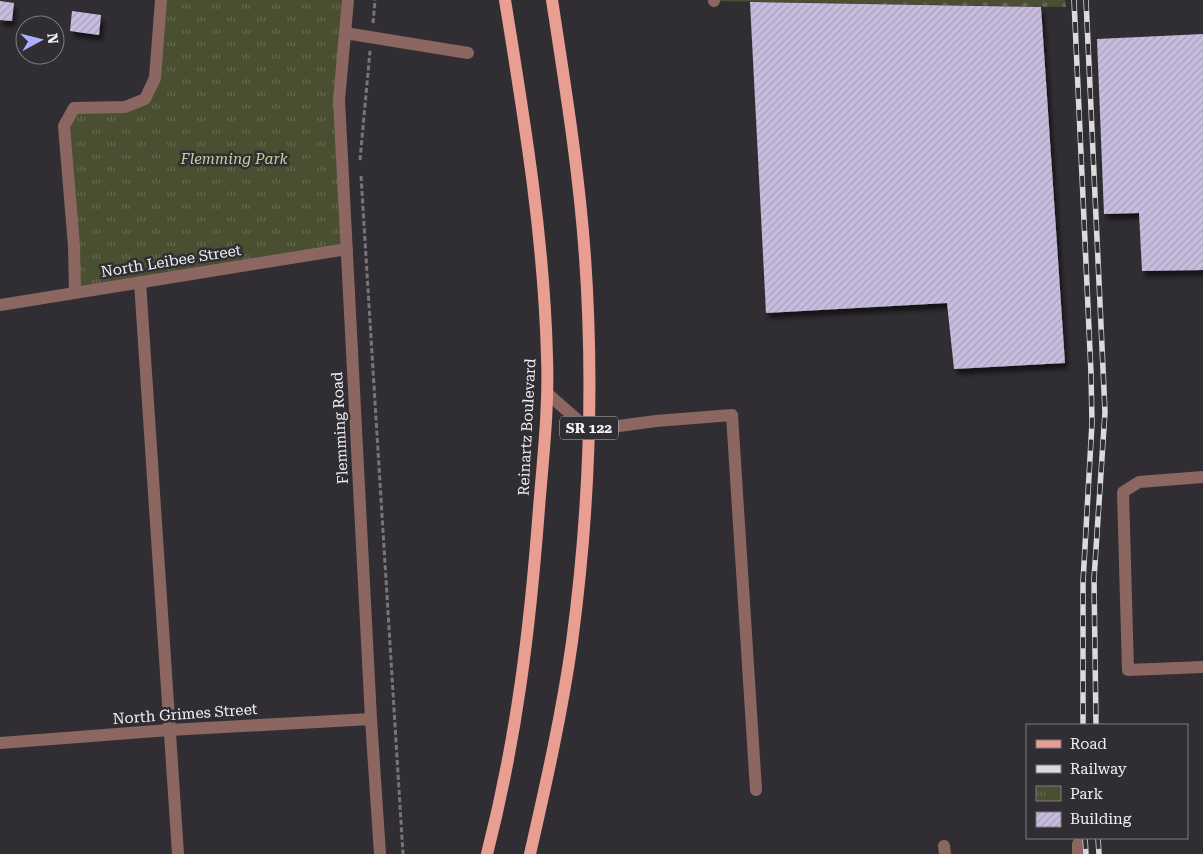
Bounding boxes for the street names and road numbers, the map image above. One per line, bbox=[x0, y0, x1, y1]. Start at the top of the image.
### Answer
street label: North Leibee Street bbox=[99, 241, 243, 281]
street label: Reinartz Boulevard bbox=[514, 357, 540, 496]
street label: Flemming Road bbox=[328, 371, 352, 485]
road number: SR 122 bbox=[560, 416, 618, 439]
street label: North Grimes Street bbox=[112, 700, 258, 728]

